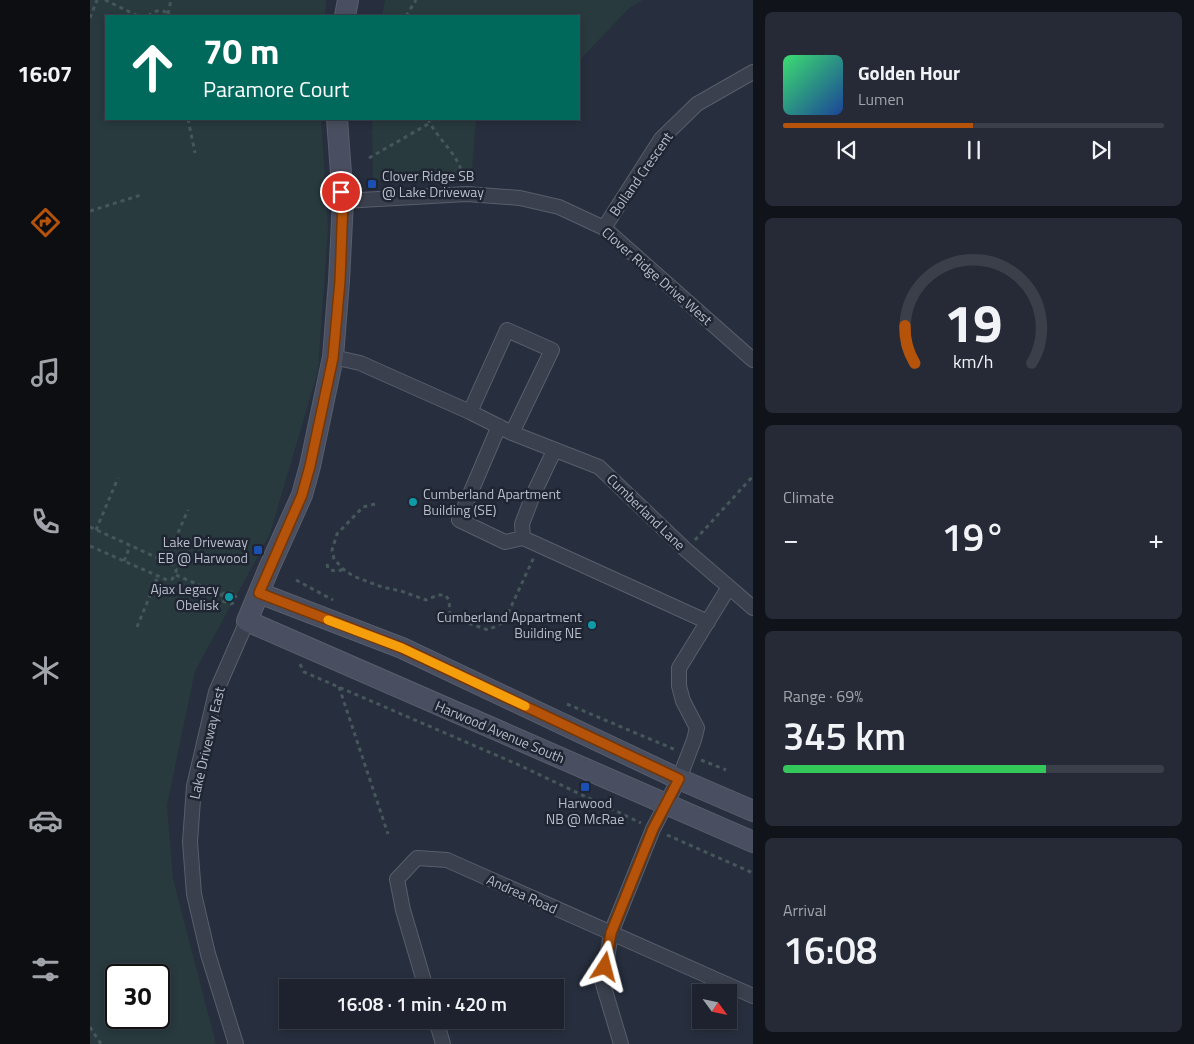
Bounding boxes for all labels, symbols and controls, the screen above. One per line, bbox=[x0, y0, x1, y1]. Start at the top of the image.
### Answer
text: 70 m bbox=[203, 24, 279, 78]
icon: ahead bbox=[120, 35, 185, 100]
text: 16:07 bbox=[18, 57, 72, 91]
text: Golden Hour bbox=[858, 58, 960, 87]
text: Paramore Court bbox=[203, 72, 349, 106]
text: Lumen bbox=[858, 87, 904, 111]
street label: Bolland Crescent bbox=[604, 127, 678, 220]
icon: previous bbox=[833, 136, 861, 164]
icon: pause bbox=[960, 136, 988, 164]
icon: next bbox=[1087, 136, 1115, 164]
place label: Clover Ridge SB @ Lake Driveway bbox=[382, 165, 484, 202]
pin bbox=[320, 171, 362, 213]
icon: arrive bbox=[327, 178, 355, 206]
marker: Clover Ridge SB @ Lake Driveway bbox=[366, 178, 378, 190]
icon: directions bbox=[28, 205, 63, 240]
street label: Clover Ridge Drive West bbox=[597, 222, 717, 330]
text: 19 bbox=[944, 283, 1003, 362]
text: km/h bbox=[953, 348, 994, 375]
icon: music bbox=[28, 355, 63, 390]
street label: Cumberland Lane bbox=[602, 469, 690, 555]
place label: Cumberland Apartment Building (SE) bbox=[423, 483, 561, 520]
text: Climate bbox=[783, 485, 834, 509]
marker: Cumberland Apartment Building (SE) bbox=[407, 496, 419, 508]
icon: phone bbox=[28, 504, 63, 539]
text: 19° bbox=[942, 508, 1005, 566]
text: − bbox=[783, 517, 799, 560]
text: + bbox=[1148, 517, 1164, 560]
place label: Lake Driveway EB @ Harwood bbox=[158, 531, 248, 568]
marker: Lake Driveway EB @ Harwood bbox=[252, 544, 264, 556]
place label: Ajax Legacy Obelisk bbox=[150, 578, 219, 615]
marker: Ajax Legacy Obelisk bbox=[223, 591, 235, 603]
place label: Cumberland Appartment Building NE bbox=[437, 606, 582, 643]
marker: Cumberland Appartment Building NE bbox=[586, 619, 598, 631]
icon: climate bbox=[28, 653, 63, 688]
text: Range · 69% bbox=[783, 684, 863, 708]
street label: Lake Driveway East bbox=[183, 685, 230, 801]
street label: Harwood Avenue South bbox=[432, 695, 568, 768]
text: 345 km bbox=[783, 707, 906, 765]
marker: Harwood NB @ McRae bbox=[579, 781, 591, 793]
place label: Harwood NB @ McRae bbox=[546, 792, 624, 829]
icon: car bbox=[28, 803, 63, 838]
street label: Andrea Road bbox=[483, 869, 561, 918]
text: Arrival bbox=[783, 898, 826, 922]
text: 16:08 bbox=[783, 921, 877, 979]
position arrow bbox=[578, 940, 630, 992]
icon: filters bbox=[28, 952, 63, 987]
speed limit sign: 30 bbox=[105, 964, 170, 1029]
north arrow bbox=[692, 984, 738, 1029]
map controls bbox=[692, 984, 737, 1029]
text: 16:08 · 1 min · 420 m bbox=[336, 989, 507, 1018]

